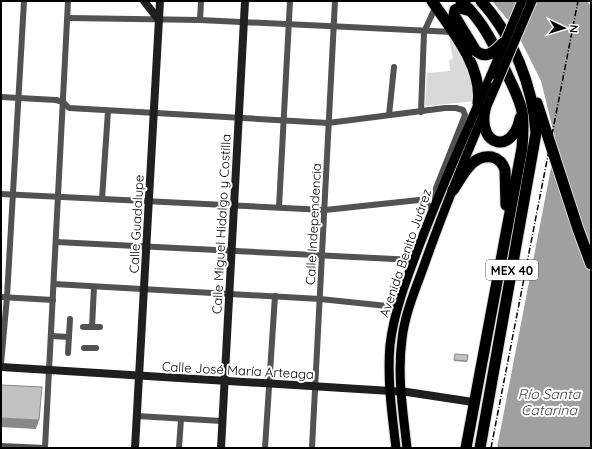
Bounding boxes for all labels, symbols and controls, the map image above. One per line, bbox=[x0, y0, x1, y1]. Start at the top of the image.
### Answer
north arrow bbox=[544, 8, 584, 48]
text: N bbox=[567, 24, 581, 33]
street label: Calle Miguel Hidalgo y Costilla bbox=[208, 134, 234, 314]
street label: Calle Independencia bbox=[302, 163, 324, 285]
street label: Calle Guadalupe bbox=[125, 174, 147, 274]
street label: Avenida Benito Juárez bbox=[376, 187, 434, 319]
road number: MEX 40 bbox=[486, 260, 538, 280]
street label: Calle José María Arteaga bbox=[162, 358, 314, 382]
water label: Río Santa Catarina bbox=[518, 385, 582, 419]

